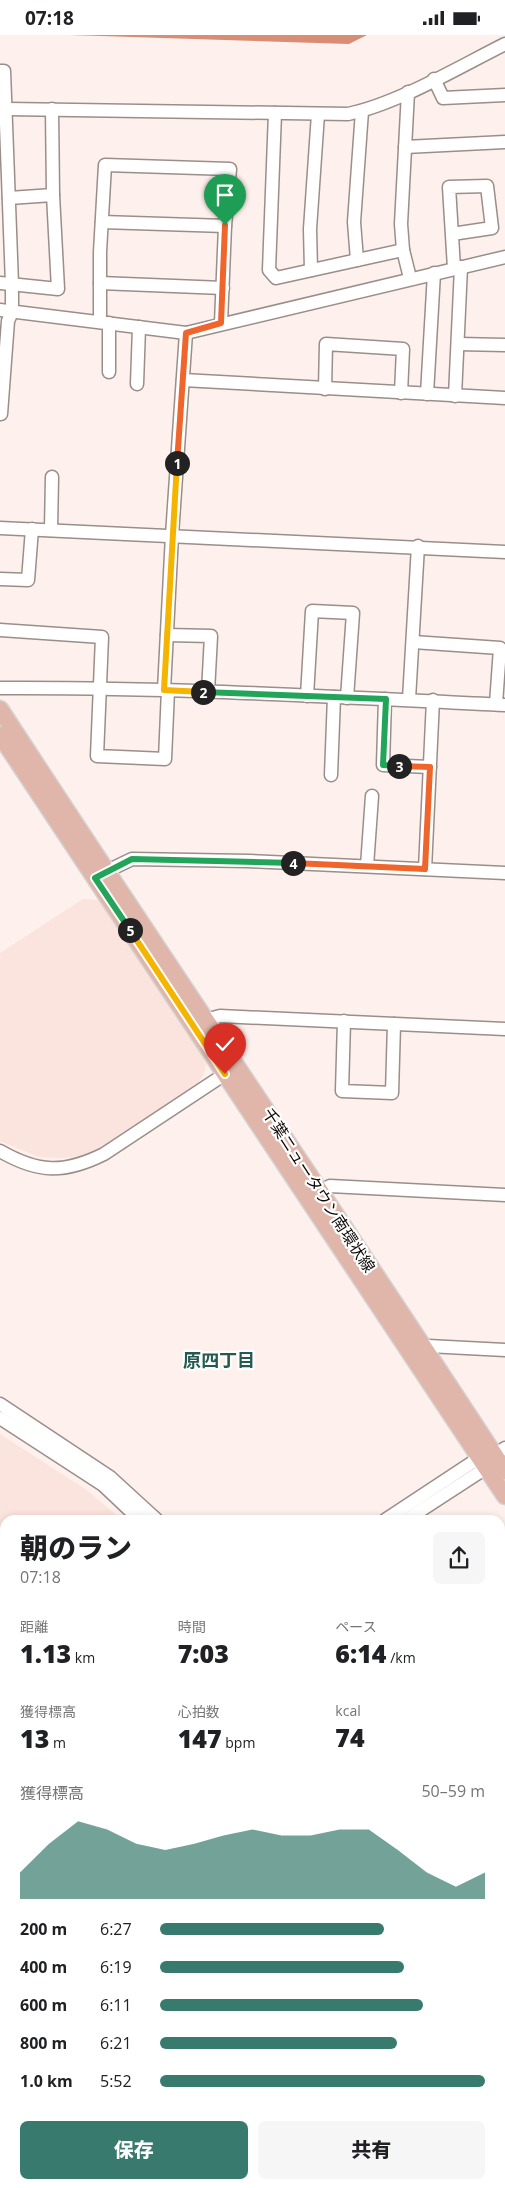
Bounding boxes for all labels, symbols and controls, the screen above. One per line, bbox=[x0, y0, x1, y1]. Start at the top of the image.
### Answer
text: 07:18 bbox=[25, 5, 74, 31]
pin bbox=[204, 174, 246, 225]
icon: arrive bbox=[211, 181, 239, 209]
pin: 1 bbox=[164, 451, 190, 475]
text: 1 bbox=[173, 454, 182, 473]
pin: 2 bbox=[190, 679, 216, 705]
text: 2 bbox=[199, 683, 208, 702]
pin: 3 bbox=[386, 753, 412, 779]
text: 3 bbox=[395, 757, 404, 776]
pin: 4 bbox=[280, 851, 306, 875]
text: 4 bbox=[289, 854, 298, 873]
pin: 5 bbox=[118, 917, 142, 943]
text: 5 bbox=[126, 921, 135, 940]
pin bbox=[204, 1023, 246, 1074]
icon: check bbox=[211, 1030, 239, 1058]
street label: 千葉ニュータウン南環状線 bbox=[257, 1103, 381, 1277]
district label: 原四丁目 bbox=[183, 1348, 255, 1372]
text: 朝のラン bbox=[20, 1528, 132, 1566]
button: share bbox=[433, 1532, 485, 1584]
text: 07:18 bbox=[20, 1566, 61, 1588]
text: 距離 bbox=[20, 1617, 48, 1636]
text: 時間 bbox=[178, 1617, 206, 1636]
text: ペース bbox=[335, 1617, 377, 1636]
text: 1.13 bbox=[20, 1636, 71, 1670]
text: 7:03 bbox=[178, 1636, 229, 1670]
text: 6:14 bbox=[335, 1636, 387, 1670]
text: km bbox=[71, 1648, 95, 1667]
text: /km bbox=[387, 1648, 416, 1667]
text: kcal bbox=[335, 1701, 361, 1720]
text: 獲得標高 bbox=[20, 1702, 76, 1721]
text: 心拍数 bbox=[178, 1702, 220, 1721]
text: 74 bbox=[335, 1720, 365, 1754]
text: 13 bbox=[20, 1721, 49, 1755]
text: 147 bbox=[178, 1721, 222, 1755]
text: m bbox=[49, 1733, 66, 1752]
text: bpm bbox=[222, 1733, 255, 1752]
text: 50–59 m bbox=[421, 1780, 485, 1802]
text: 獲得標高 bbox=[20, 1782, 84, 1804]
text: 200 m bbox=[20, 1918, 67, 1940]
text: 6:27 bbox=[100, 1918, 132, 1940]
text: 400 m bbox=[20, 1956, 67, 1978]
text: 6:19 bbox=[100, 1956, 132, 1978]
text: 600 m bbox=[20, 1994, 67, 2016]
text: 6:11 bbox=[100, 1994, 132, 2016]
text: 800 m bbox=[20, 2032, 67, 2054]
text: 6:21 bbox=[100, 2032, 132, 2054]
text: 1.0 km bbox=[20, 2070, 73, 2092]
text: 5:52 bbox=[100, 2070, 132, 2092]
button: 保存 bbox=[20, 2121, 248, 2179]
button: 共有 bbox=[258, 2121, 485, 2179]

